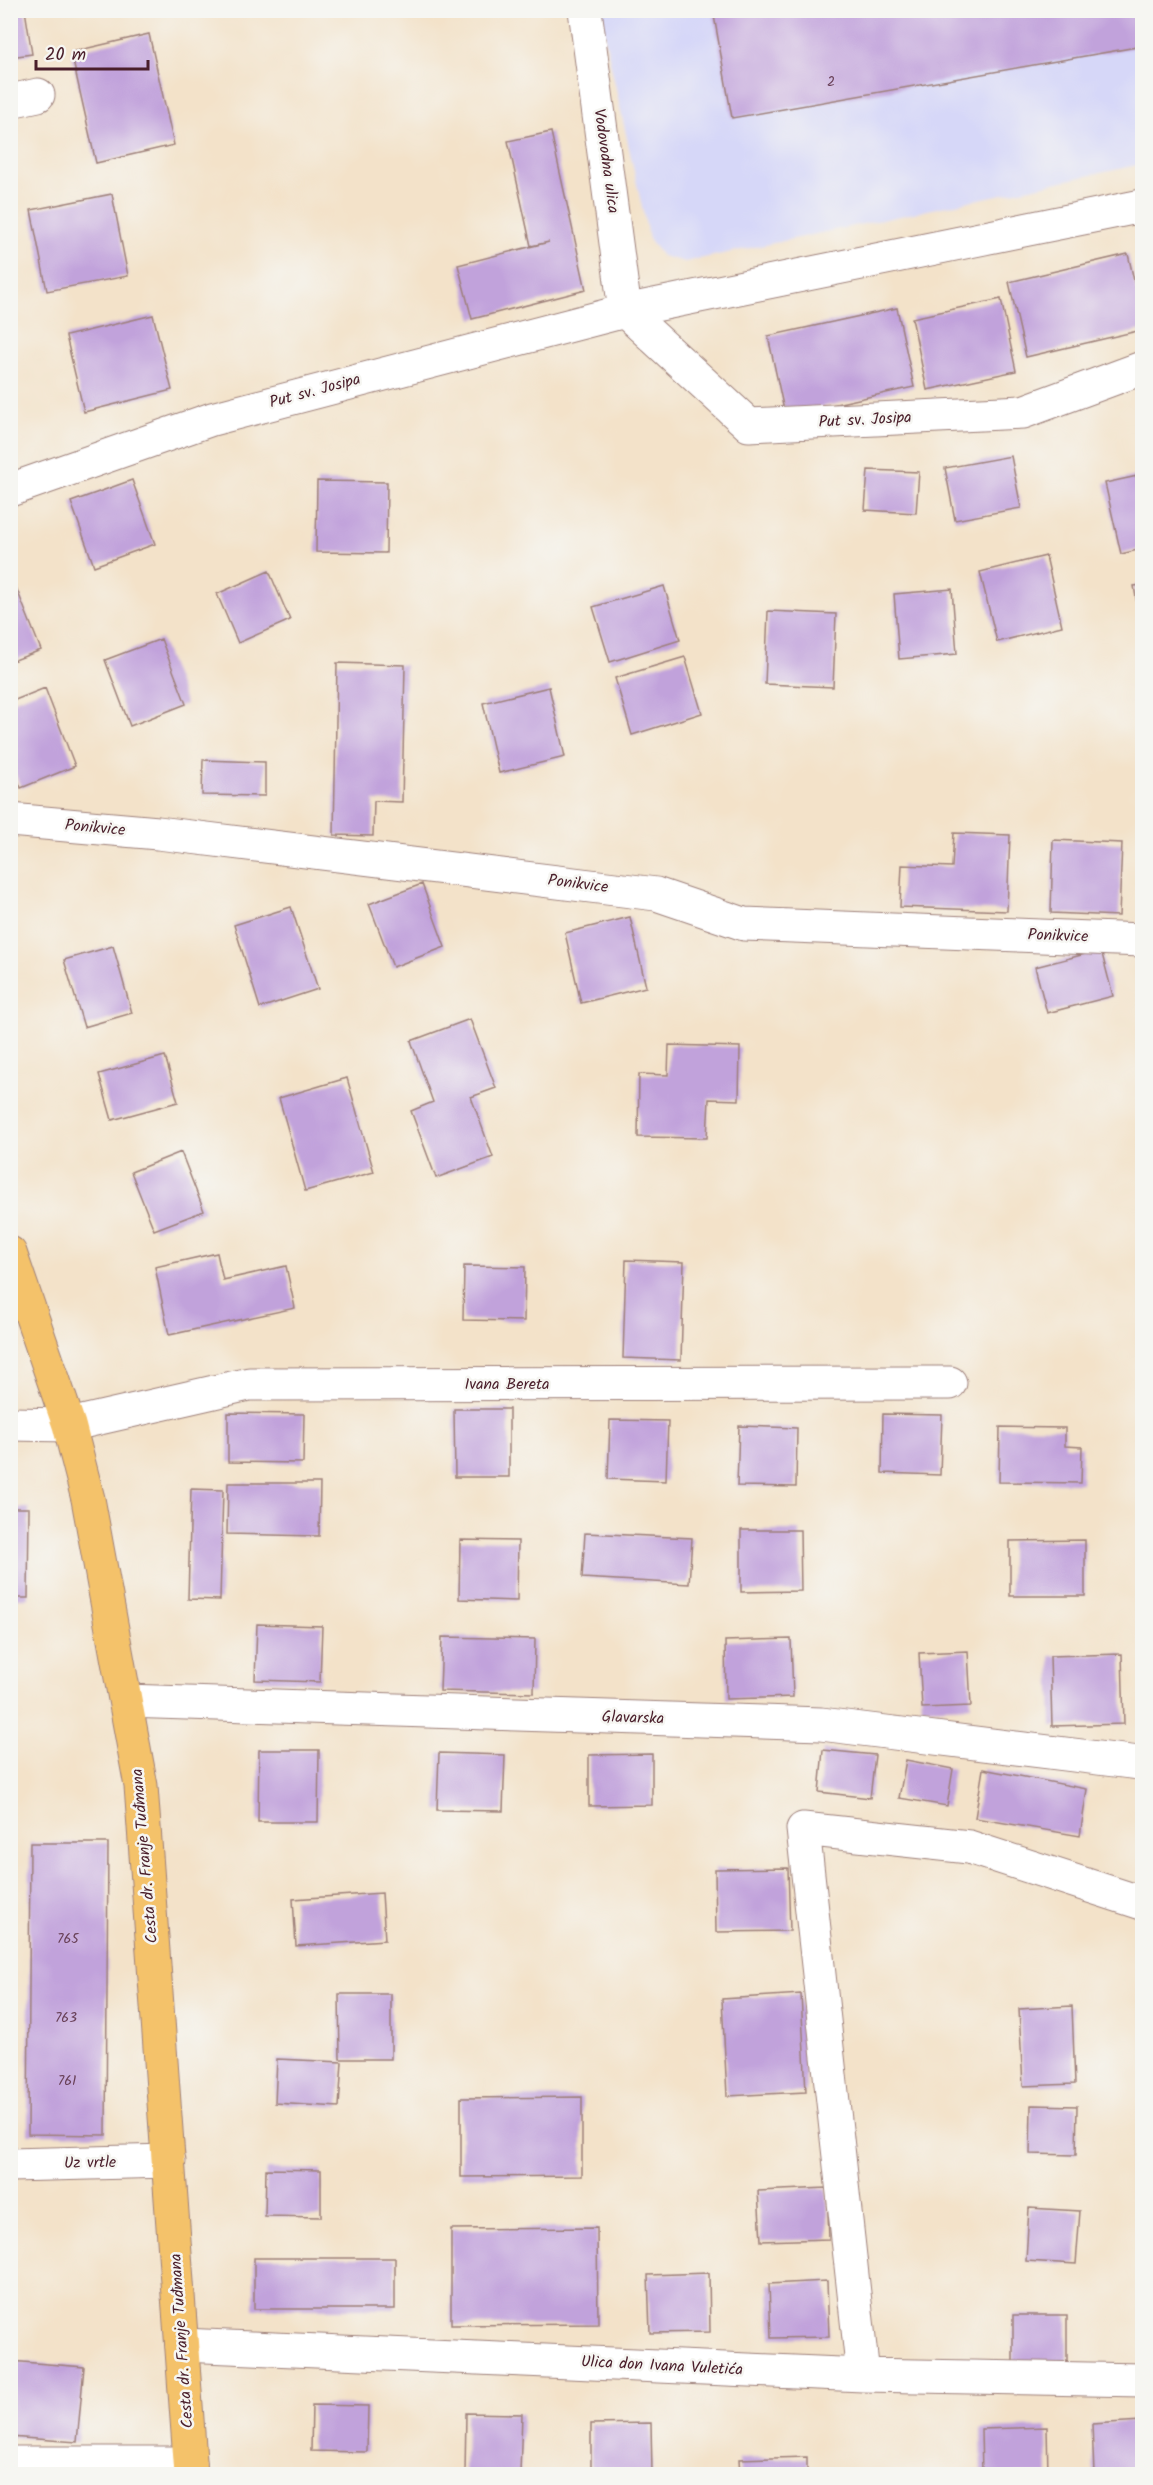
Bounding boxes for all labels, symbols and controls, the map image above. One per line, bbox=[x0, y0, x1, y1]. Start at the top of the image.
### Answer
scale bar bbox=[36, 33, 148, 71]
text: 20 m bbox=[45, 41, 86, 70]
house number: 2 bbox=[827, 71, 835, 93]
street label: Vodovodna ulica bbox=[586, 107, 626, 215]
street label: Put sv. Josipa bbox=[267, 367, 363, 415]
street label: Put sv. Josipa bbox=[818, 405, 912, 435]
street label: Ponikvice bbox=[64, 813, 126, 843]
street label: Ponikvice bbox=[546, 868, 610, 900]
street label: Ponikvice bbox=[1027, 922, 1089, 950]
street label: Ivana Bereta bbox=[464, 1372, 550, 1397]
street label: Glavarska bbox=[601, 1704, 665, 1732]
street label: Cesta dr. Franje Tuđmana bbox=[125, 1768, 165, 1944]
house number: 765 bbox=[57, 1928, 80, 1950]
house number: 763 bbox=[55, 2007, 77, 2029]
house number: 761 bbox=[58, 2070, 76, 2092]
street label: Uz vrtle bbox=[64, 2150, 116, 2176]
street label: Cesta dr. Franje Tuđmana bbox=[163, 2253, 201, 2429]
street label: Ulica don Ivana Vuletića bbox=[580, 2349, 744, 2383]

